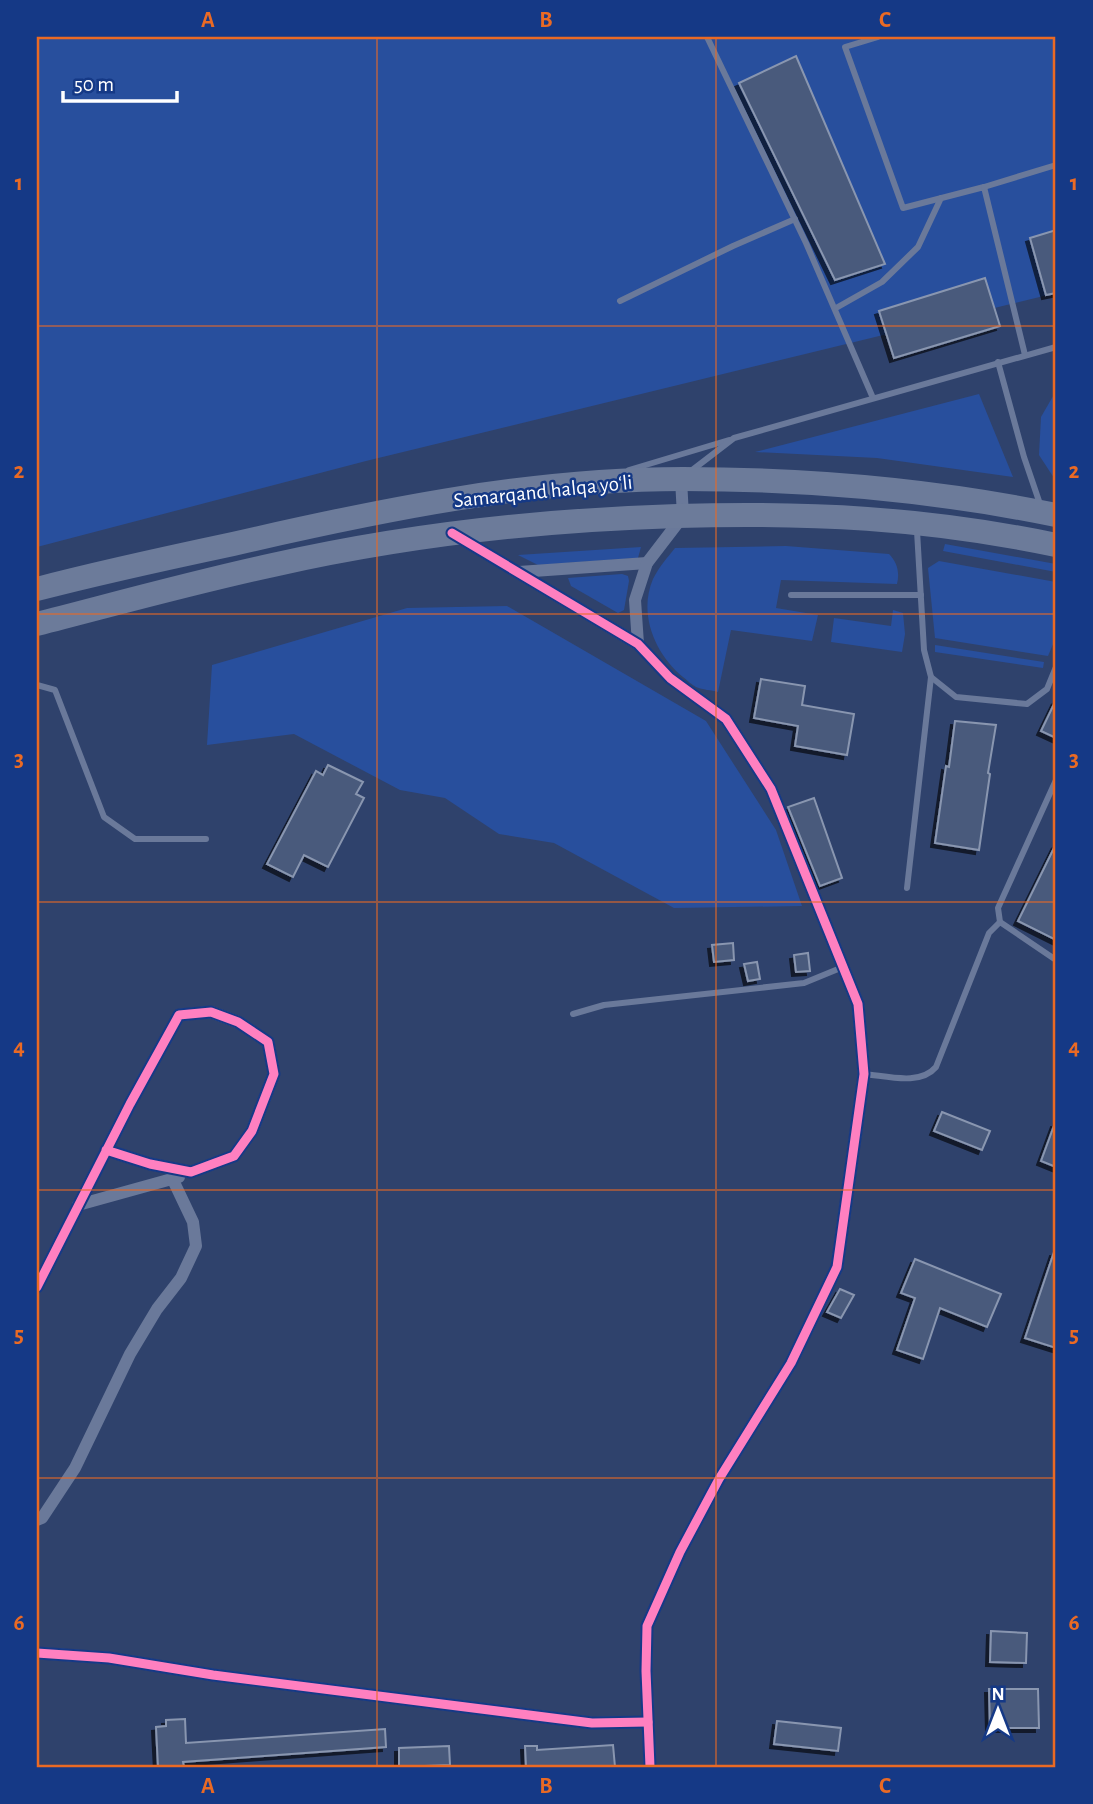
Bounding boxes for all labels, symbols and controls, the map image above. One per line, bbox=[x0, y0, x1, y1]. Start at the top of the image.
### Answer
text: A bbox=[201, 9, 215, 32]
text: B bbox=[539, 9, 553, 32]
text: C bbox=[879, 9, 891, 32]
scale bar bbox=[63, 60, 177, 104]
text: 50 m bbox=[74, 74, 114, 95]
text: 1 bbox=[15, 172, 23, 195]
text: 1 bbox=[1070, 172, 1078, 195]
text: 2 bbox=[14, 460, 25, 483]
text: 2 bbox=[1069, 460, 1080, 483]
street label: Samarqand halqa yoʻli bbox=[453, 472, 634, 511]
text: 3 bbox=[14, 748, 24, 771]
text: 3 bbox=[1069, 748, 1079, 771]
text: 4 bbox=[13, 1036, 25, 1059]
text: 4 bbox=[1068, 1036, 1080, 1059]
text: 5 bbox=[14, 1324, 24, 1347]
text: 5 bbox=[1069, 1324, 1079, 1347]
text: 6 bbox=[13, 1612, 25, 1635]
text: 6 bbox=[1068, 1612, 1080, 1635]
north arrow bbox=[964, 1674, 1034, 1744]
text: N bbox=[991, 1685, 1005, 1704]
text: A bbox=[201, 1775, 215, 1798]
text: B bbox=[539, 1775, 553, 1798]
text: C bbox=[879, 1775, 891, 1798]

